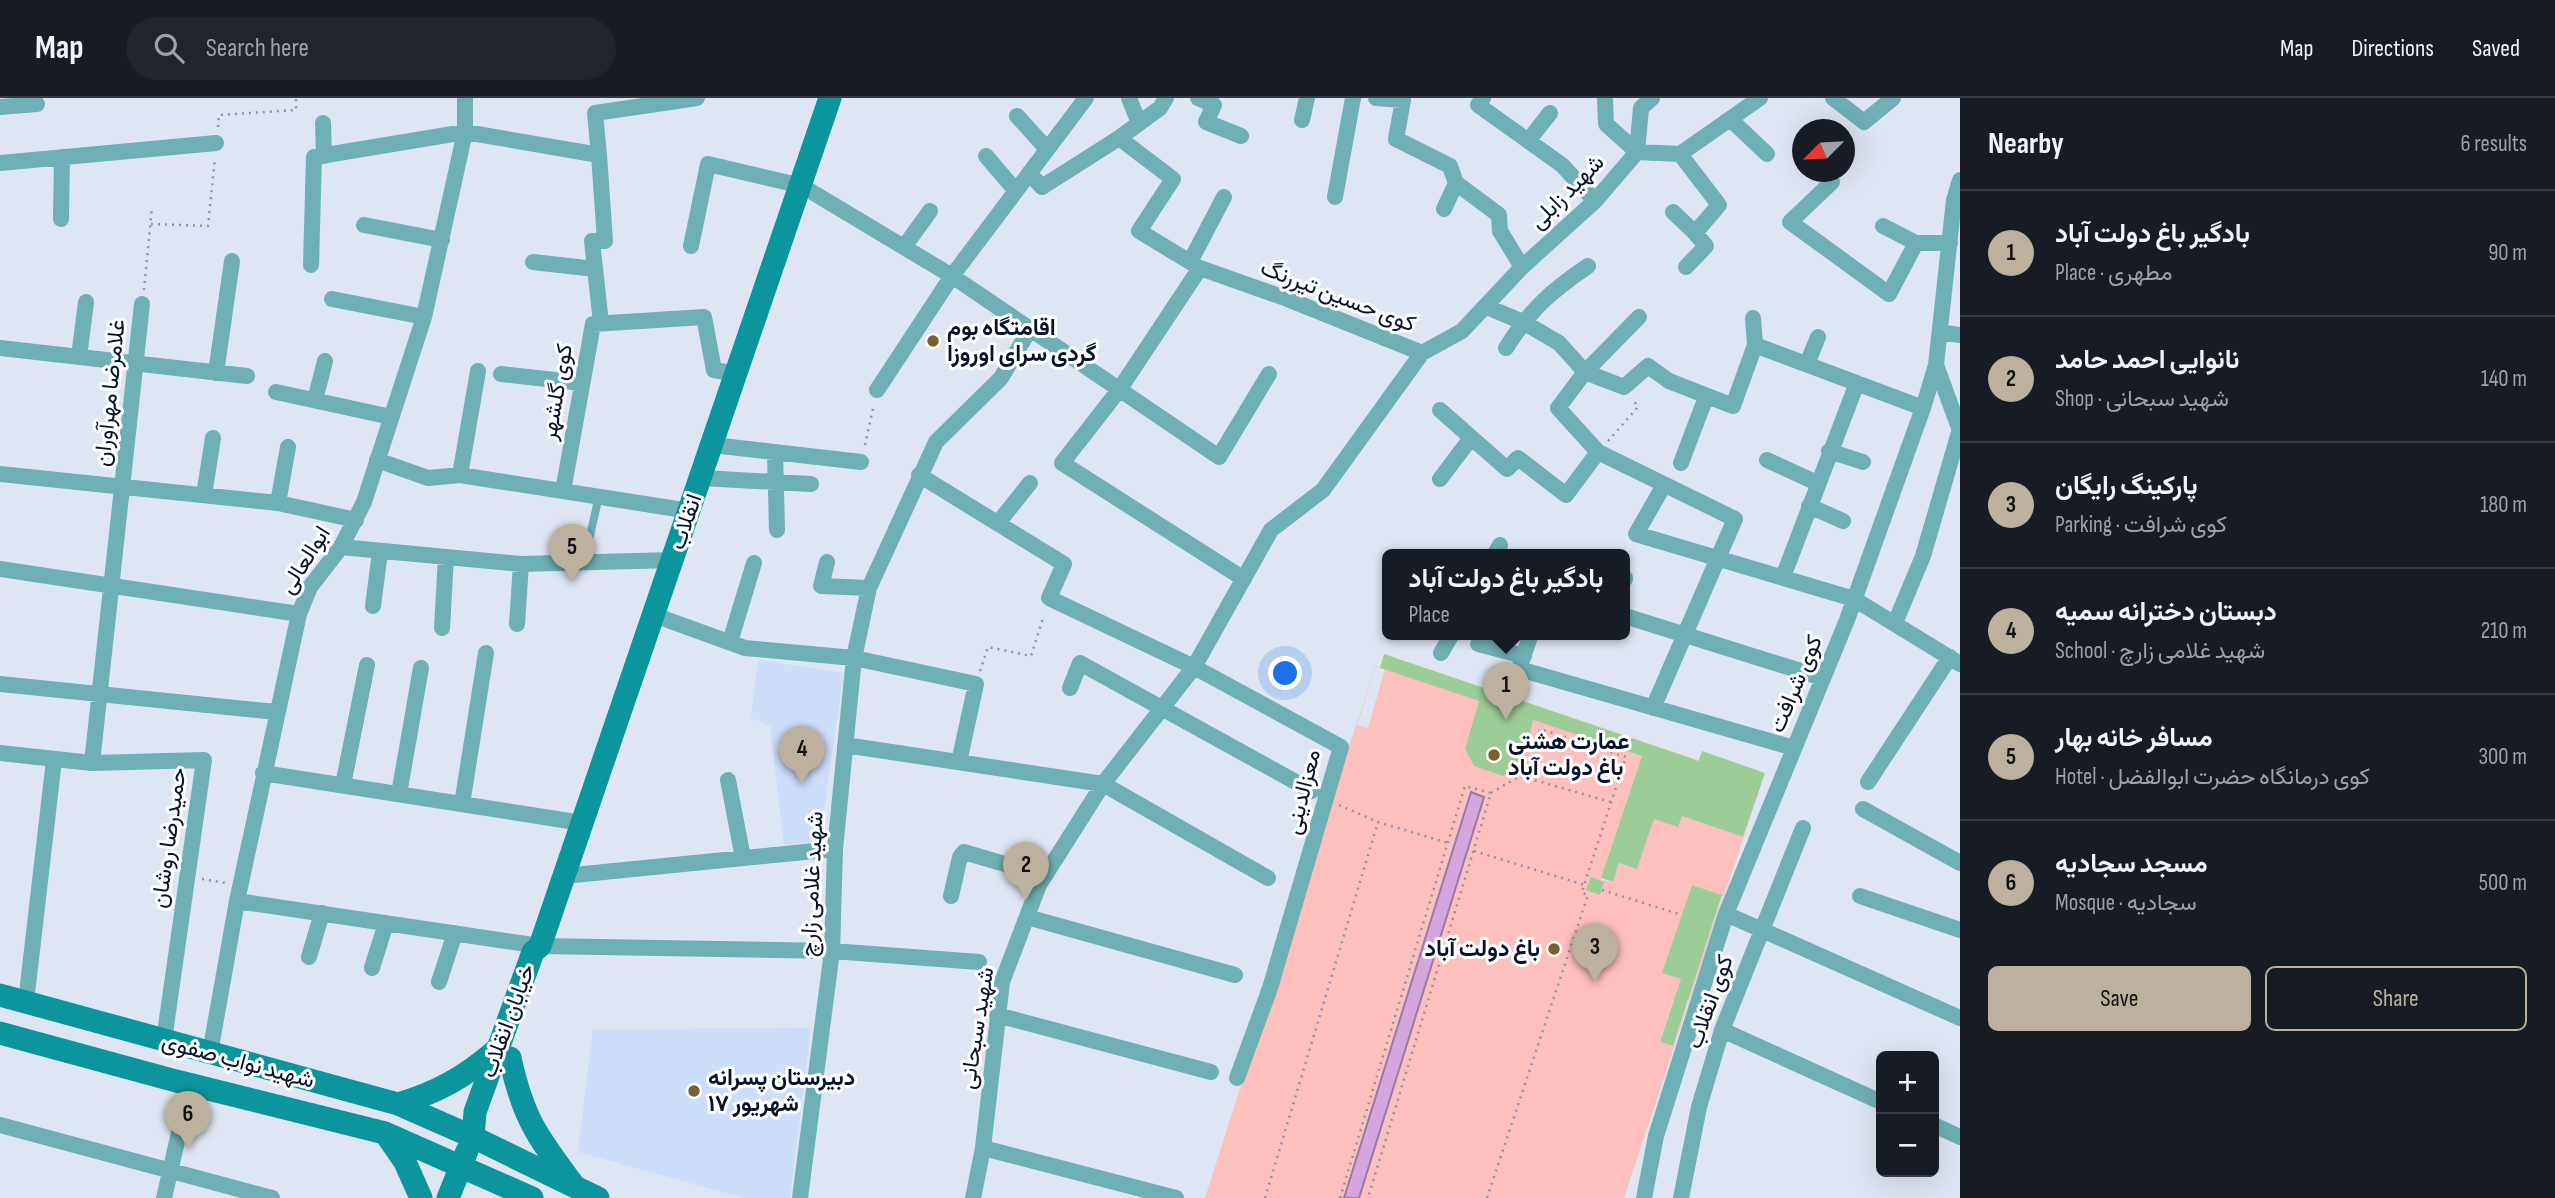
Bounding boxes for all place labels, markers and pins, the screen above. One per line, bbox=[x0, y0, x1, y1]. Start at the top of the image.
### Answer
place label: اقامتگاه بوم گردی سرای اوروزا bbox=[947, 314, 1097, 368]
marker: اقامتگاه بوم گردی سرای اوروزا bbox=[925, 333, 941, 349]
pin: 5 bbox=[549, 524, 595, 582]
pin: 1 bbox=[1483, 662, 1529, 720]
pin: 4 bbox=[779, 726, 825, 784]
place label: عمارت هشتی باغ دولت آباد bbox=[1508, 728, 1629, 783]
marker: عمارت هشتی باغ دولت آباد bbox=[1486, 747, 1502, 763]
pin: 2 bbox=[1003, 842, 1049, 900]
pin: 3 bbox=[1572, 924, 1618, 982]
place label: باغ دولت آباد bbox=[1424, 935, 1540, 964]
marker: باغ دولت آباد bbox=[1546, 941, 1562, 957]
place label: دبیرستان پسرانه ۱۷ شهریور bbox=[708, 1064, 855, 1118]
marker: دبیرستان پسرانه ۱۷ شهریور bbox=[686, 1083, 702, 1099]
pin: 6 bbox=[165, 1091, 211, 1149]

